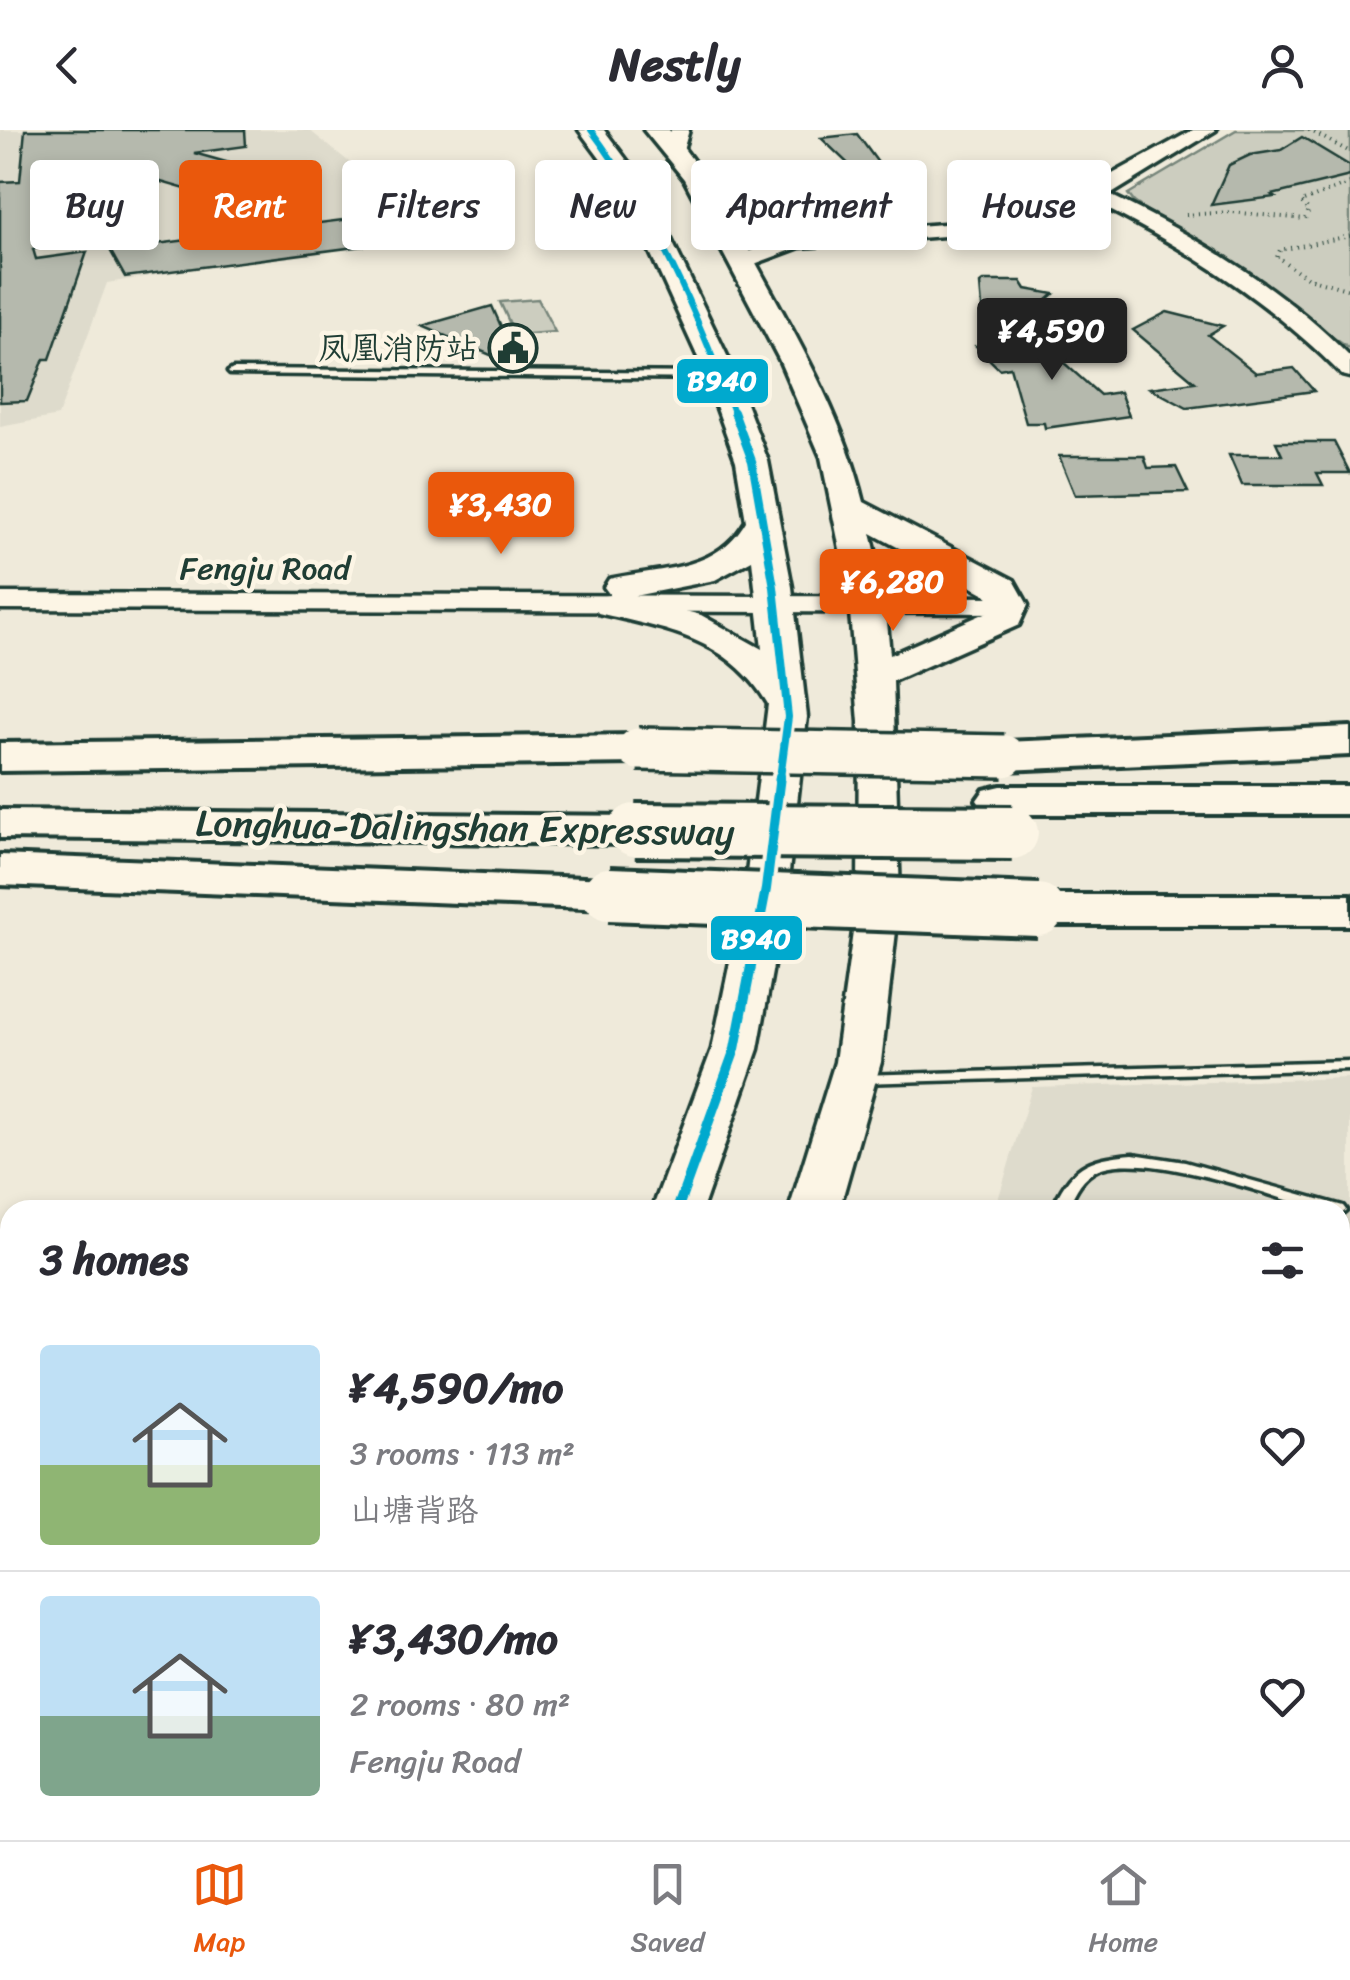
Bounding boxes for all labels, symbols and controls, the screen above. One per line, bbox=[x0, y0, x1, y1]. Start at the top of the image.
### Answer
text: Nestly bbox=[610, 25, 740, 105]
icon: back bbox=[40, 38, 95, 93]
icon: person bbox=[1255, 38, 1310, 93]
chip: Buy bbox=[30, 160, 159, 250]
chip: Rent bbox=[179, 160, 322, 250]
chip: Filters bbox=[342, 160, 515, 250]
chip: New bbox=[535, 160, 671, 250]
chip: Apartment bbox=[691, 160, 927, 250]
chip: House bbox=[947, 160, 1111, 250]
pin: ¥4,590 bbox=[971, 298, 1133, 383]
text: ¥4,590 bbox=[999, 302, 1105, 359]
place label: 凤凰消防站 bbox=[318, 320, 478, 377]
public building icon: 凤凰消防站 bbox=[487, 322, 539, 374]
text: B940 bbox=[687, 356, 757, 405]
line badge: B940 bbox=[675, 357, 770, 405]
pin: ¥3,430 bbox=[420, 472, 582, 557]
text: ¥3,430 bbox=[450, 476, 552, 533]
street label: Fengju Road bbox=[180, 540, 352, 597]
pin: ¥6,280 bbox=[812, 549, 974, 634]
text: ¥6,280 bbox=[842, 553, 944, 610]
street label: Longhua-Dalingshan Expressway bbox=[195, 790, 735, 866]
line badge: B940 bbox=[709, 914, 804, 962]
text: B940 bbox=[721, 914, 791, 963]
text: 3 homes bbox=[40, 1223, 188, 1297]
icon: filters bbox=[1255, 1233, 1310, 1288]
text: ¥4,590/mo bbox=[350, 1351, 563, 1425]
icon: home bbox=[120, 1385, 240, 1505]
icon: heart bbox=[1255, 1418, 1310, 1473]
text: 3 rooms · 113 m² bbox=[350, 1425, 575, 1482]
text: 山塘背路 bbox=[350, 1482, 478, 1539]
text: ¥3,430/mo bbox=[350, 1602, 558, 1676]
icon: home bbox=[120, 1636, 240, 1756]
icon: heart bbox=[1255, 1669, 1310, 1724]
text: 2 rooms · 80 m² bbox=[350, 1676, 570, 1733]
text: Fengju Road bbox=[350, 1733, 520, 1790]
tab: Map bbox=[192, 1857, 247, 1966]
tab: Saved bbox=[631, 1857, 704, 1966]
tab: Home bbox=[1088, 1857, 1158, 1966]

